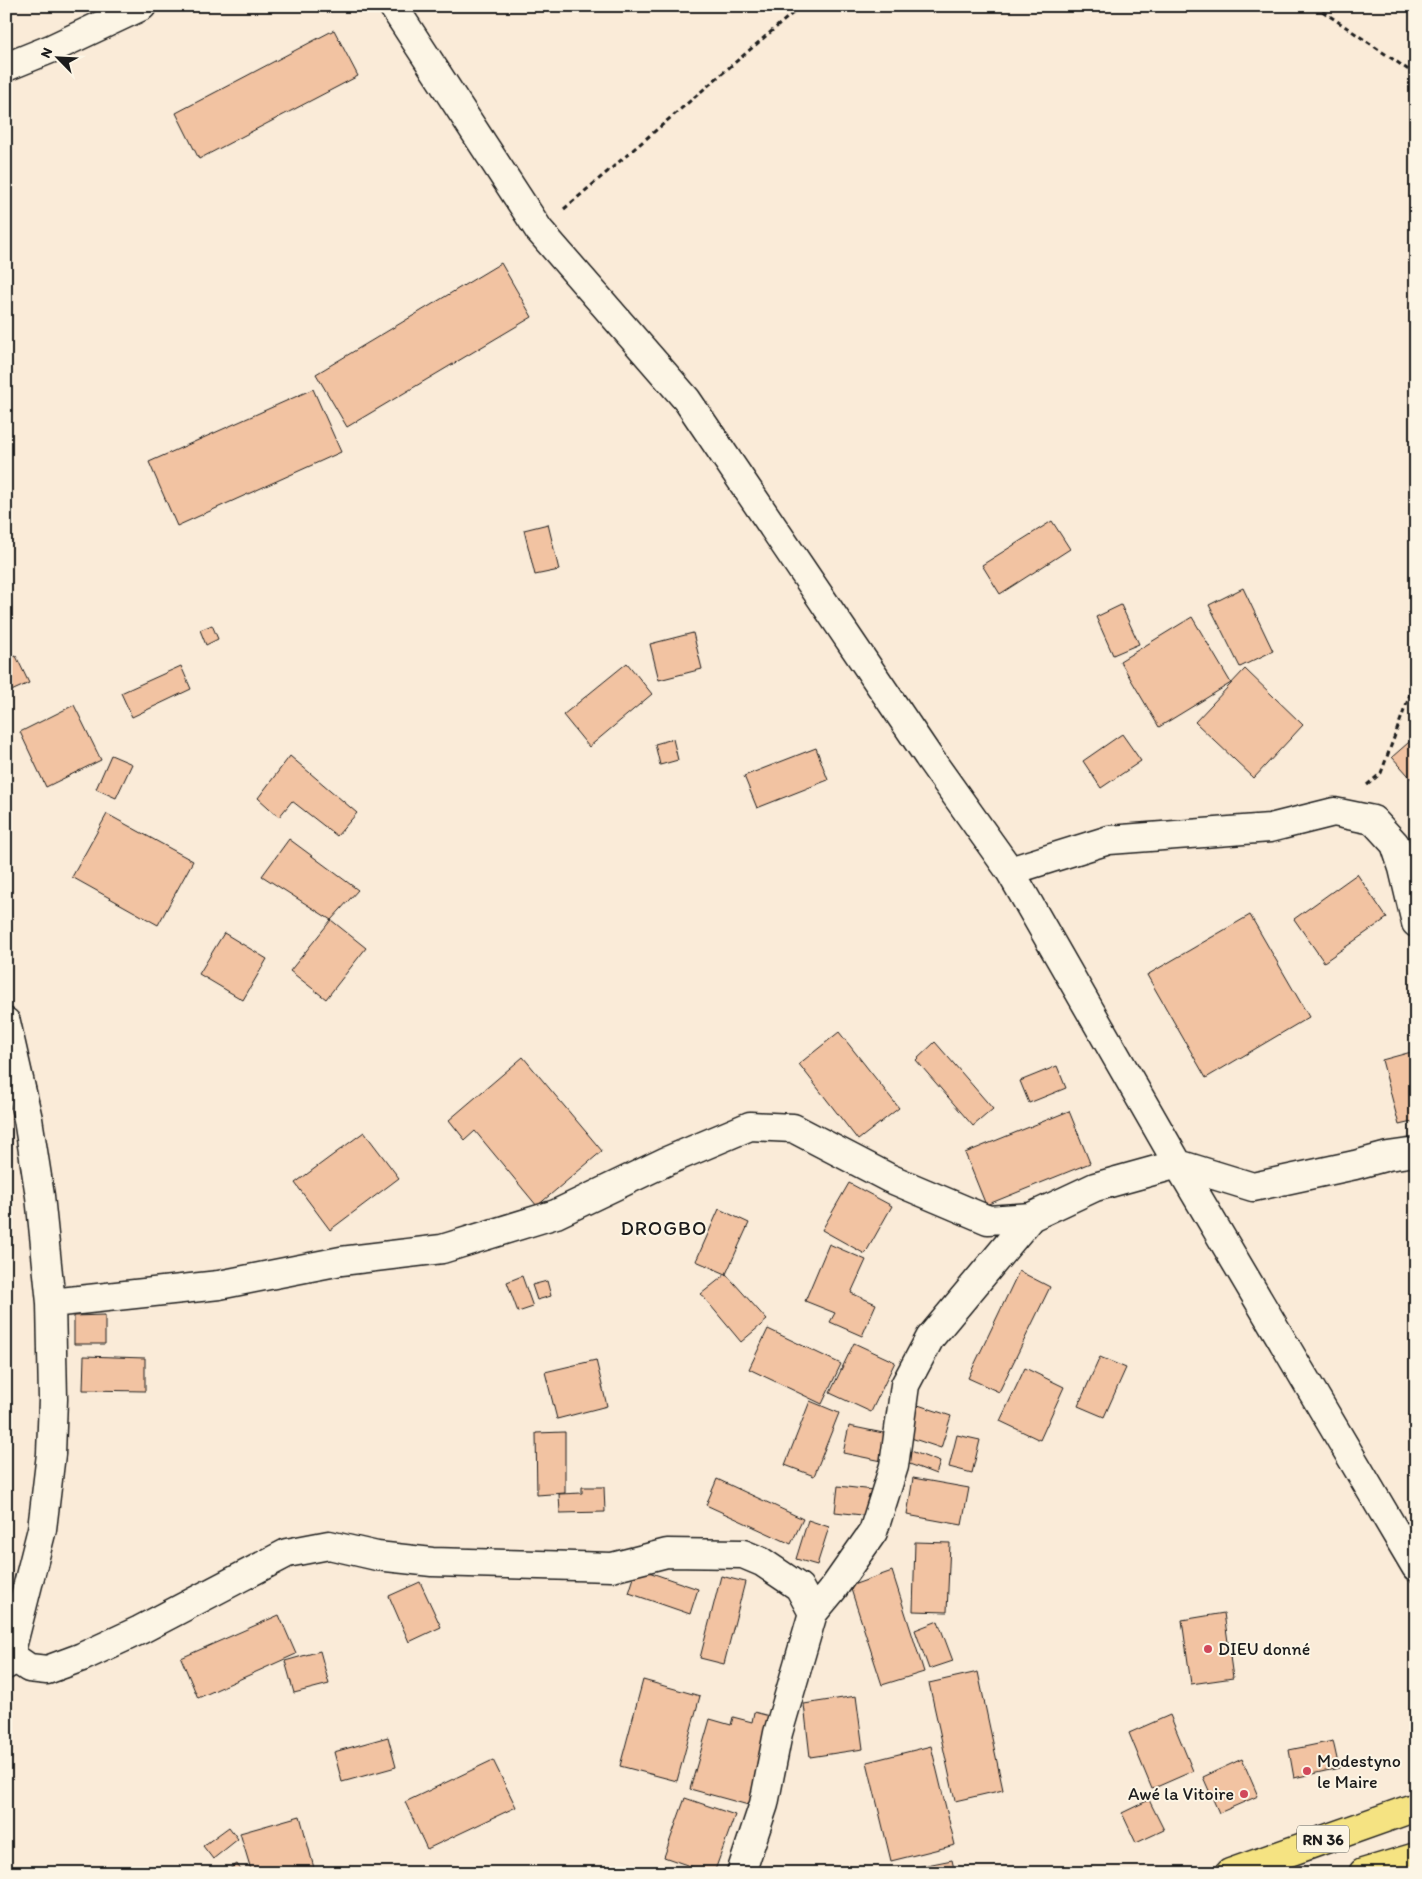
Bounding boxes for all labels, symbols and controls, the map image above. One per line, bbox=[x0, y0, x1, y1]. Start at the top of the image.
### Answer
north arrow bbox=[32, 32, 82, 82]
text: N bbox=[37, 45, 56, 61]
district label: DROGBO bbox=[620, 1216, 708, 1240]
place label: DIEU donné bbox=[1218, 1638, 1310, 1660]
marker: DIEU donné bbox=[1202, 1643, 1214, 1655]
place label: Modestyno le Maire bbox=[1317, 1750, 1401, 1793]
marker: Modestyno le Maire bbox=[1301, 1765, 1313, 1777]
place label: Awé la Vitoire bbox=[1128, 1783, 1234, 1805]
marker: Awé la Vitoire bbox=[1238, 1788, 1250, 1800]
road number: RN 36 bbox=[1297, 1826, 1349, 1852]

